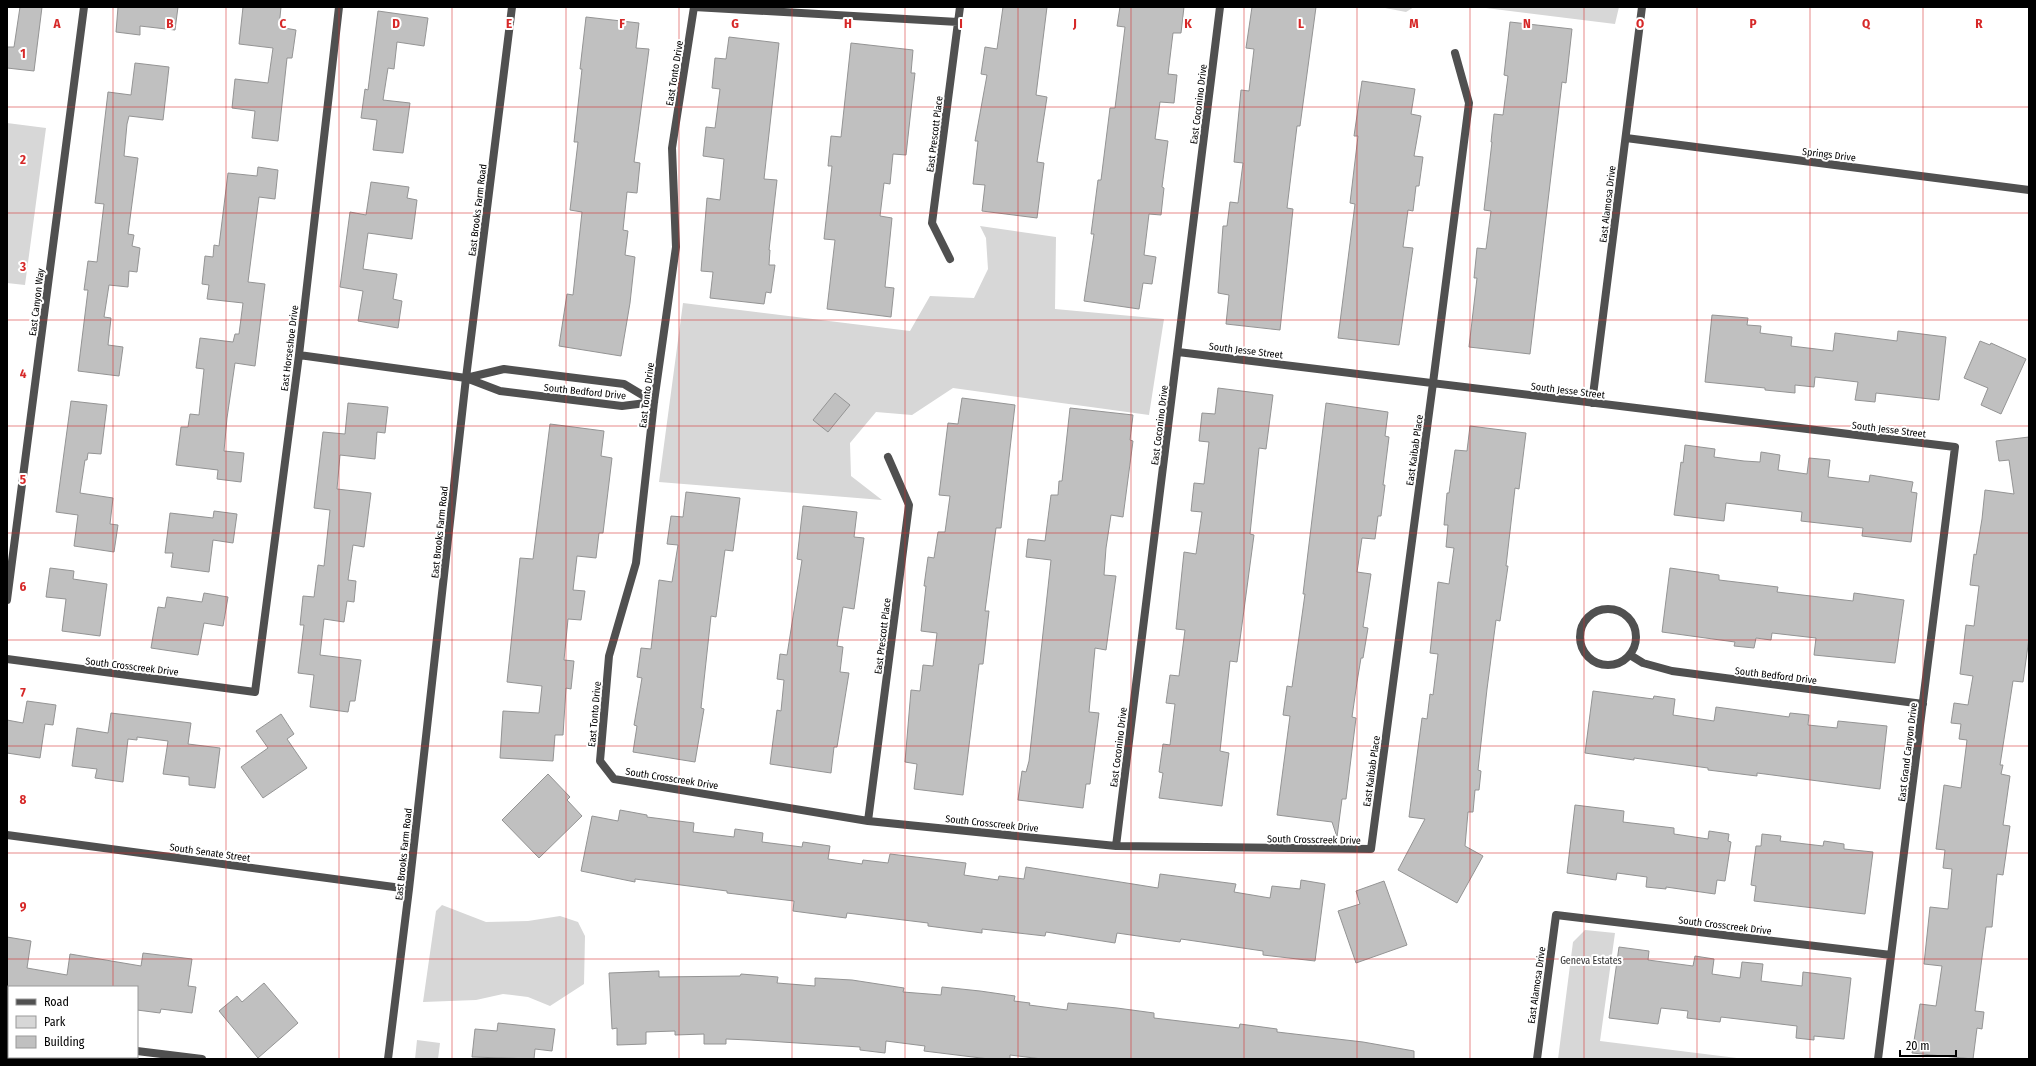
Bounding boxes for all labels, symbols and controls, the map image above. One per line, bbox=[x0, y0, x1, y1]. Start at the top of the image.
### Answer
text: A bbox=[52, 16, 61, 31]
text: B bbox=[166, 16, 174, 31]
text: C bbox=[280, 16, 287, 31]
text: D bbox=[392, 16, 400, 31]
text: E bbox=[506, 16, 512, 31]
text: F bbox=[619, 16, 625, 31]
text: G bbox=[731, 16, 739, 31]
text: H bbox=[844, 16, 852, 31]
text: I bbox=[959, 16, 963, 31]
text: J bbox=[1072, 16, 1077, 31]
text: K bbox=[1184, 16, 1192, 31]
text: L bbox=[1298, 16, 1304, 31]
text: M bbox=[1409, 16, 1419, 31]
text: N bbox=[1523, 16, 1531, 31]
text: O bbox=[1636, 16, 1644, 31]
text: P bbox=[1749, 16, 1757, 31]
text: Q bbox=[1862, 16, 1871, 31]
text: R bbox=[1975, 16, 1983, 31]
street label: East Tonto Drive bbox=[664, 40, 686, 107]
text: 1 bbox=[20, 46, 26, 61]
street label: East Coconino Drive bbox=[1188, 63, 1210, 145]
street label: East Prescott Place bbox=[924, 95, 946, 173]
street label: Springs Drive bbox=[1801, 146, 1856, 164]
text: 2 bbox=[19, 152, 26, 167]
street label: East Brooks Farm Road bbox=[466, 163, 490, 257]
street label: East Alamosa Drive bbox=[1597, 165, 1619, 243]
text: 3 bbox=[19, 259, 26, 274]
street label: East Canyon Way bbox=[27, 267, 47, 337]
street label: East Horseshoe Drive bbox=[279, 304, 301, 392]
street label: South Jesse Street bbox=[1208, 341, 1284, 362]
street label: East Tonto Drive bbox=[637, 362, 657, 429]
text: 4 bbox=[20, 366, 27, 381]
street label: South Jesse Street bbox=[1530, 381, 1606, 402]
street label: South Bedford Drive bbox=[543, 382, 627, 402]
street label: East Coconino Drive bbox=[1149, 384, 1171, 466]
street label: East Kaibab Place bbox=[1404, 414, 1426, 486]
street label: South Jesse Street bbox=[1851, 420, 1927, 441]
text: 5 bbox=[20, 472, 26, 487]
street label: East Brooks Farm Road bbox=[429, 485, 451, 579]
text: 6 bbox=[20, 579, 27, 594]
street label: East Prescott Place bbox=[872, 597, 894, 675]
street label: South Crosscreek Drive bbox=[85, 655, 179, 679]
street label: South Bedford Drive bbox=[1734, 665, 1818, 687]
street label: East Tonto Drive bbox=[586, 681, 604, 747]
text: 7 bbox=[20, 685, 26, 700]
street label: East Grand Canyon Drive bbox=[1896, 702, 1920, 802]
street label: East Coconino Drive bbox=[1108, 706, 1130, 788]
street label: East Kaibab Place bbox=[1361, 735, 1383, 807]
street label: South Crosscreek Drive bbox=[625, 766, 719, 792]
text: 8 bbox=[20, 792, 27, 807]
street label: East Brooks Farm Road bbox=[393, 807, 415, 901]
street label: South Crosscreek Drive bbox=[945, 813, 1039, 835]
street label: South Crosscreek Drive bbox=[1267, 833, 1361, 847]
street label: South Senate Street bbox=[169, 841, 252, 865]
text: 9 bbox=[20, 899, 27, 914]
street label: South Crosscreek Drive bbox=[1678, 914, 1772, 938]
street label: East Alamosa Drive bbox=[1526, 946, 1548, 1024]
park label: Geneva Estates bbox=[1560, 955, 1622, 967]
legend bbox=[8, 986, 138, 1058]
text: Road bbox=[44, 995, 69, 1009]
text: Park bbox=[44, 1015, 66, 1029]
scale bar bbox=[1900, 1032, 1956, 1058]
text: Building bbox=[44, 1035, 85, 1049]
text: 20 m bbox=[1906, 1039, 1930, 1053]

